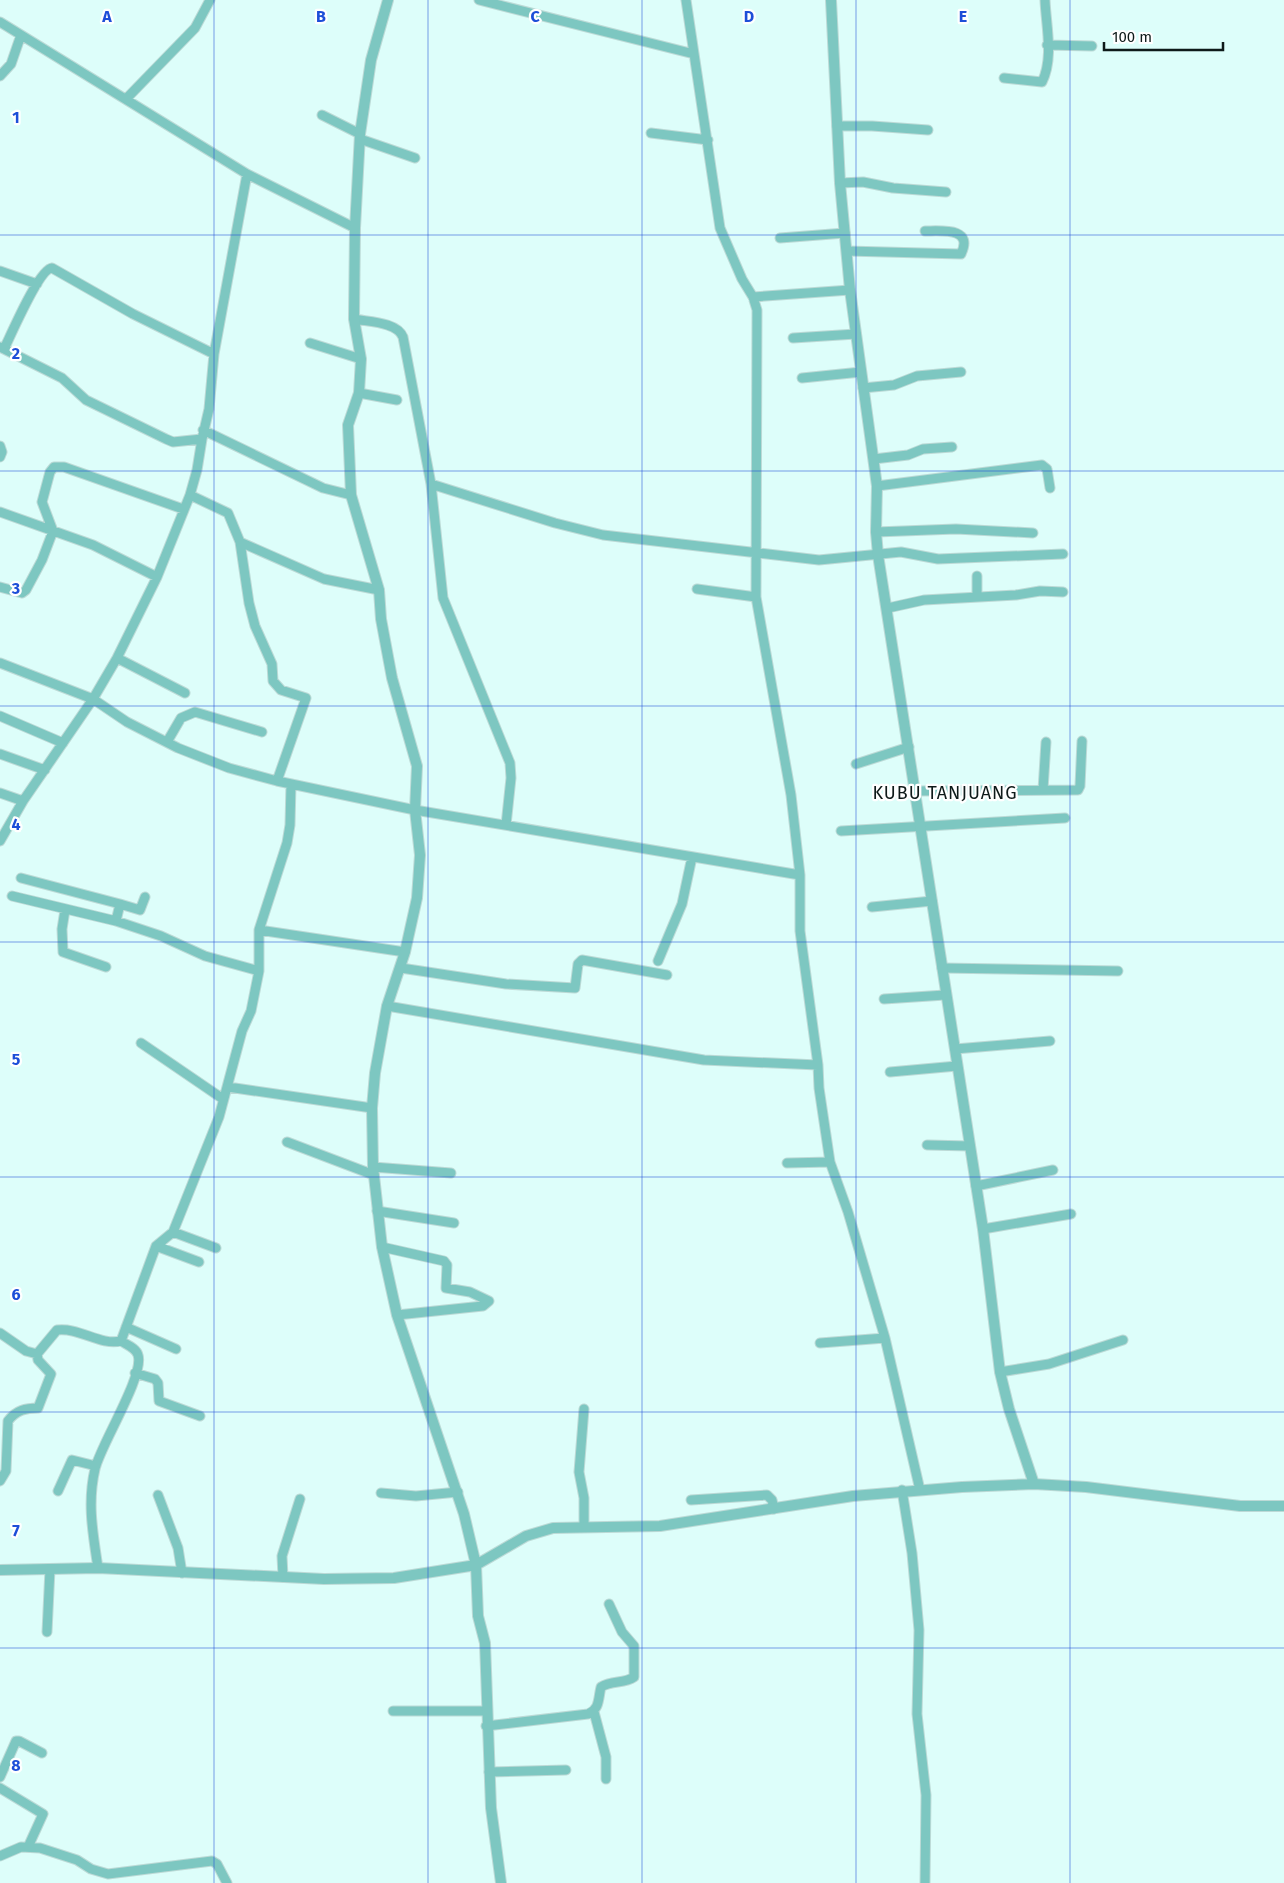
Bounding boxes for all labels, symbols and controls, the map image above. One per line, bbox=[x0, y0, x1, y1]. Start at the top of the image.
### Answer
text: A bbox=[101, 7, 112, 26]
text: B bbox=[316, 7, 326, 26]
text: C bbox=[530, 7, 540, 26]
text: D bbox=[744, 7, 754, 26]
text: E bbox=[959, 7, 967, 26]
scale bar bbox=[1104, 20, 1223, 52]
text: 100 m bbox=[1112, 28, 1152, 46]
text: 1 bbox=[12, 108, 20, 127]
text: 2 bbox=[12, 344, 20, 363]
text: 3 bbox=[11, 579, 20, 598]
district label: KUBU TANJUANG bbox=[872, 782, 1018, 804]
text: 4 bbox=[11, 815, 21, 834]
text: 5 bbox=[12, 1050, 21, 1069]
text: 6 bbox=[11, 1285, 21, 1304]
text: 7 bbox=[12, 1521, 20, 1540]
text: 8 bbox=[11, 1756, 21, 1775]

